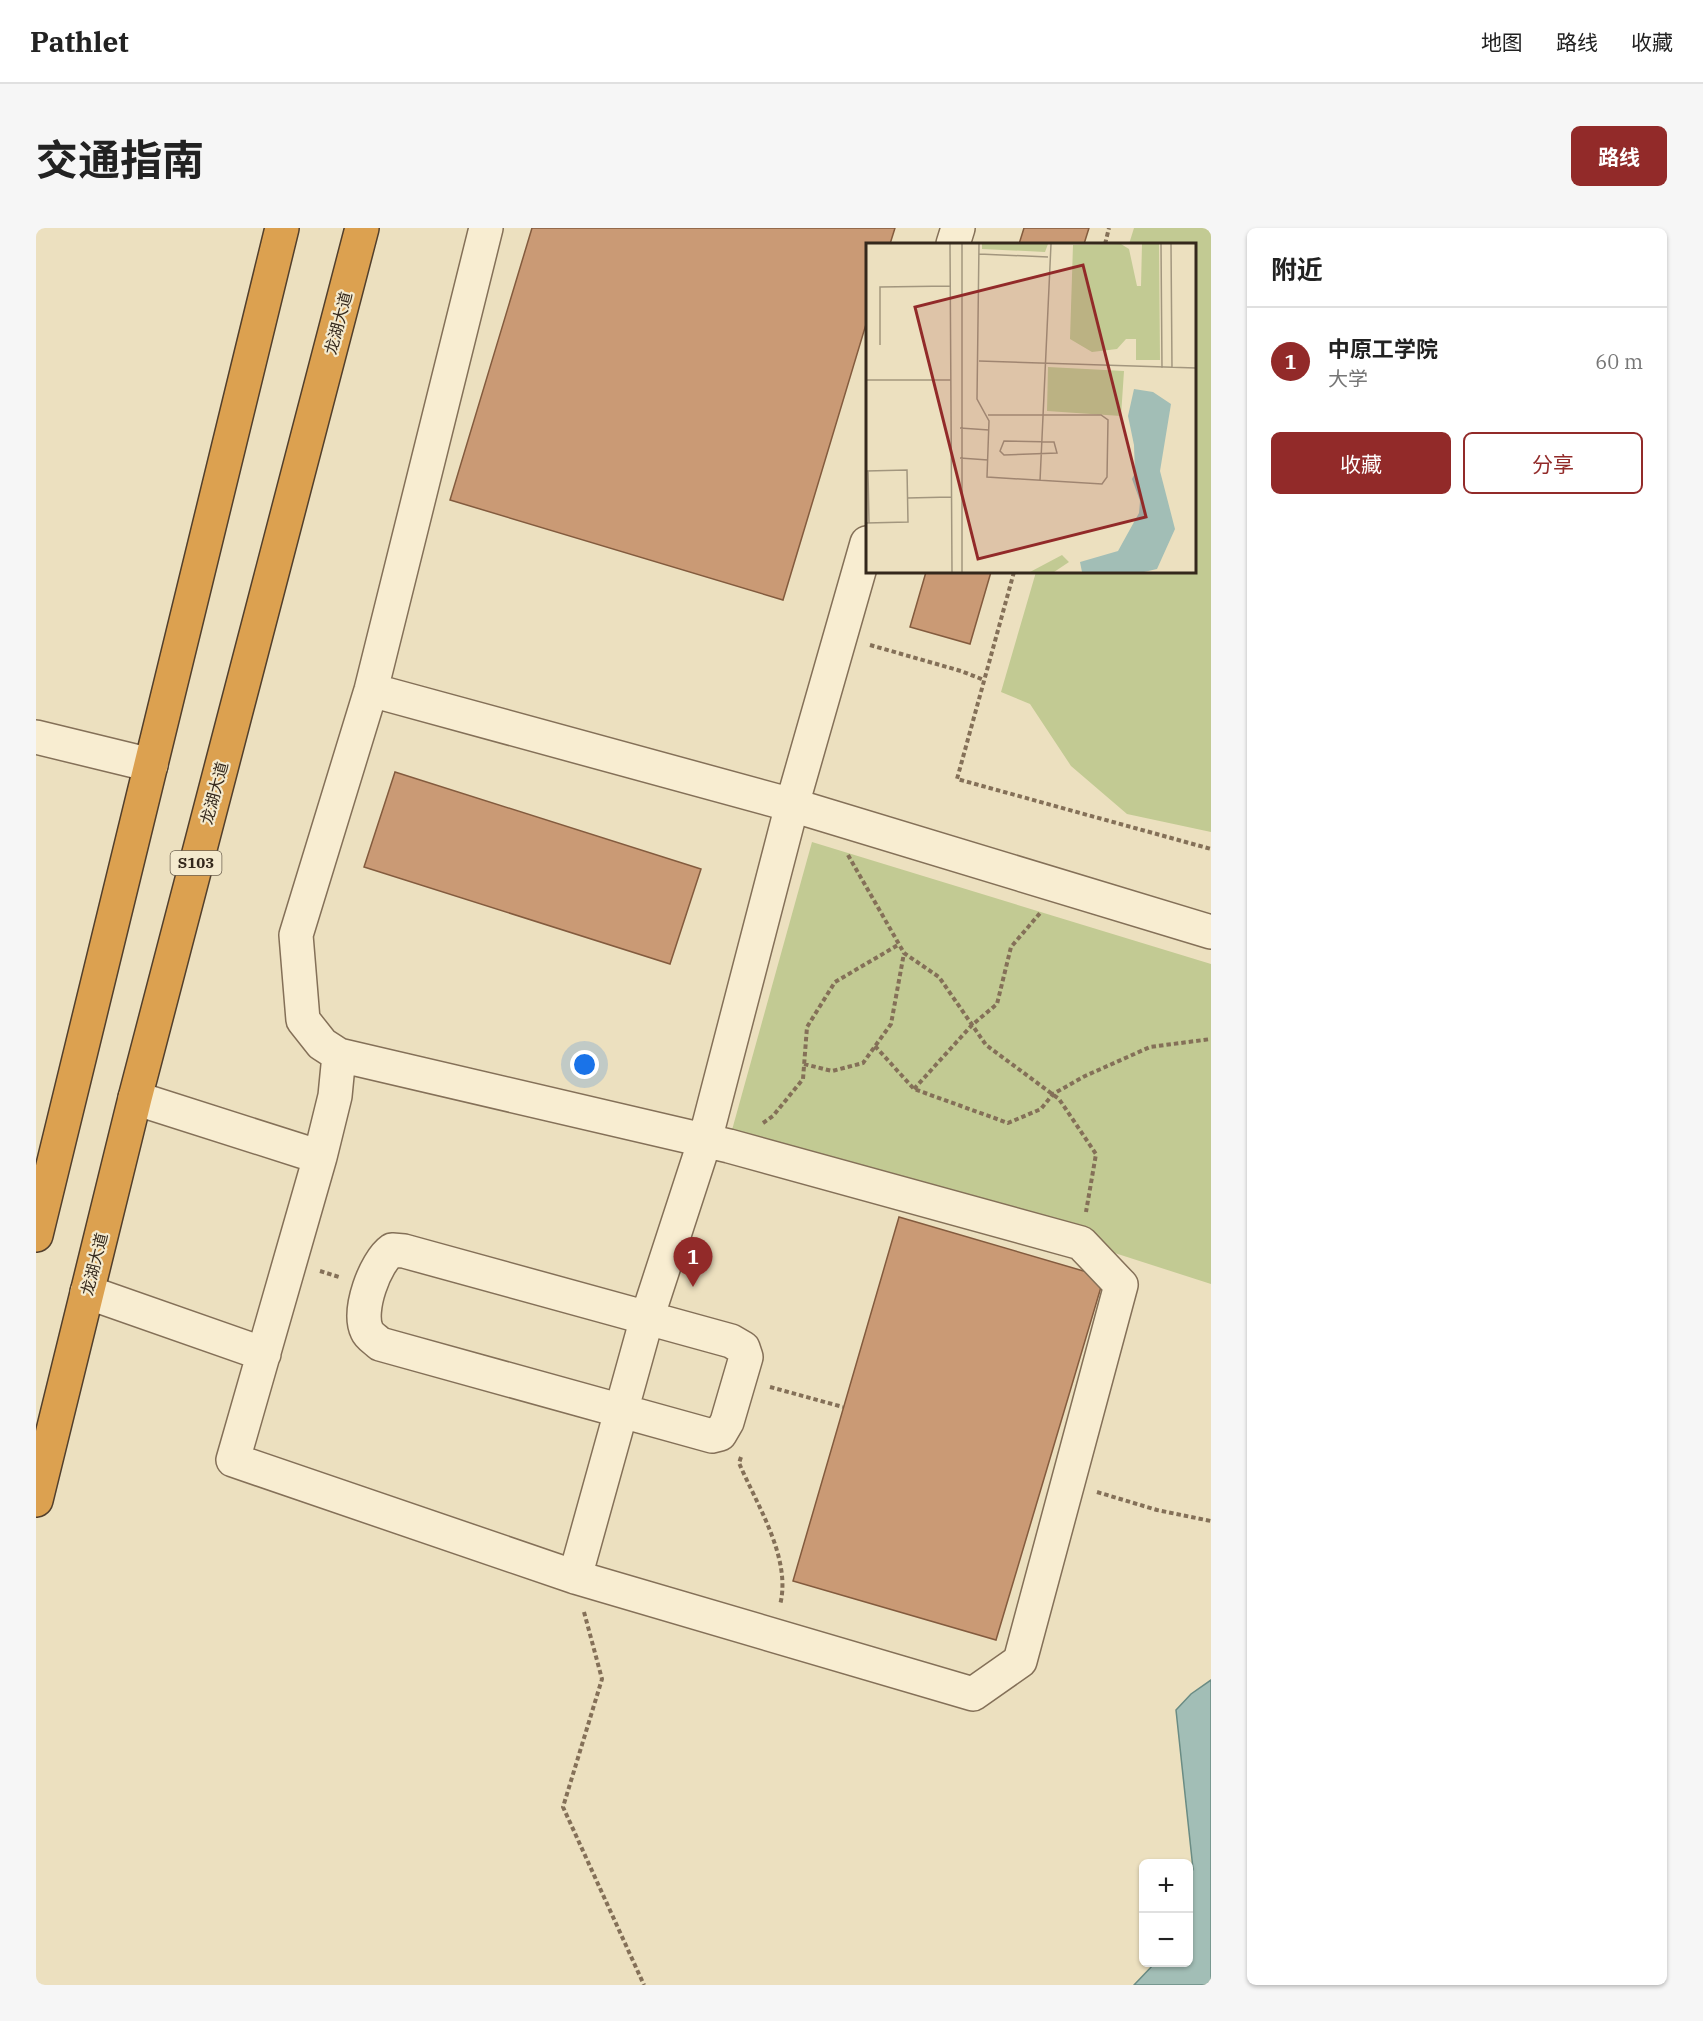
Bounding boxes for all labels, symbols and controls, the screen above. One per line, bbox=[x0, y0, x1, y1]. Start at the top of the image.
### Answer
text: Pathlet bbox=[30, 23, 129, 60]
text: 地图 bbox=[1481, 28, 1523, 56]
text: 路线 bbox=[1556, 28, 1598, 56]
text: 收藏 bbox=[1631, 28, 1673, 56]
button: 路线 bbox=[1571, 126, 1667, 186]
text: 交通指南 bbox=[36, 132, 204, 187]
inset map bbox=[866, 243, 1196, 573]
text: 附近 bbox=[1271, 252, 1323, 286]
street label: 龙湖大道 bbox=[320, 289, 356, 357]
text: 中原工学院 bbox=[1328, 334, 1438, 363]
text: 1 bbox=[1285, 348, 1297, 375]
text: 60 m bbox=[1595, 348, 1643, 375]
text: 大学 bbox=[1328, 365, 1368, 392]
button: 收藏 bbox=[1271, 432, 1451, 494]
button: 分享 bbox=[1463, 432, 1643, 494]
street label: 龙湖大道 bbox=[196, 759, 232, 827]
road number: S103 bbox=[170, 851, 222, 875]
your location bbox=[570, 1050, 599, 1079]
street label: 龙湖大道 bbox=[77, 1231, 111, 1297]
pin: 1 bbox=[674, 1238, 712, 1287]
map controls bbox=[1139, 1859, 1193, 1967]
button: + bbox=[1139, 1859, 1193, 1913]
button: − bbox=[1139, 1913, 1193, 1967]

